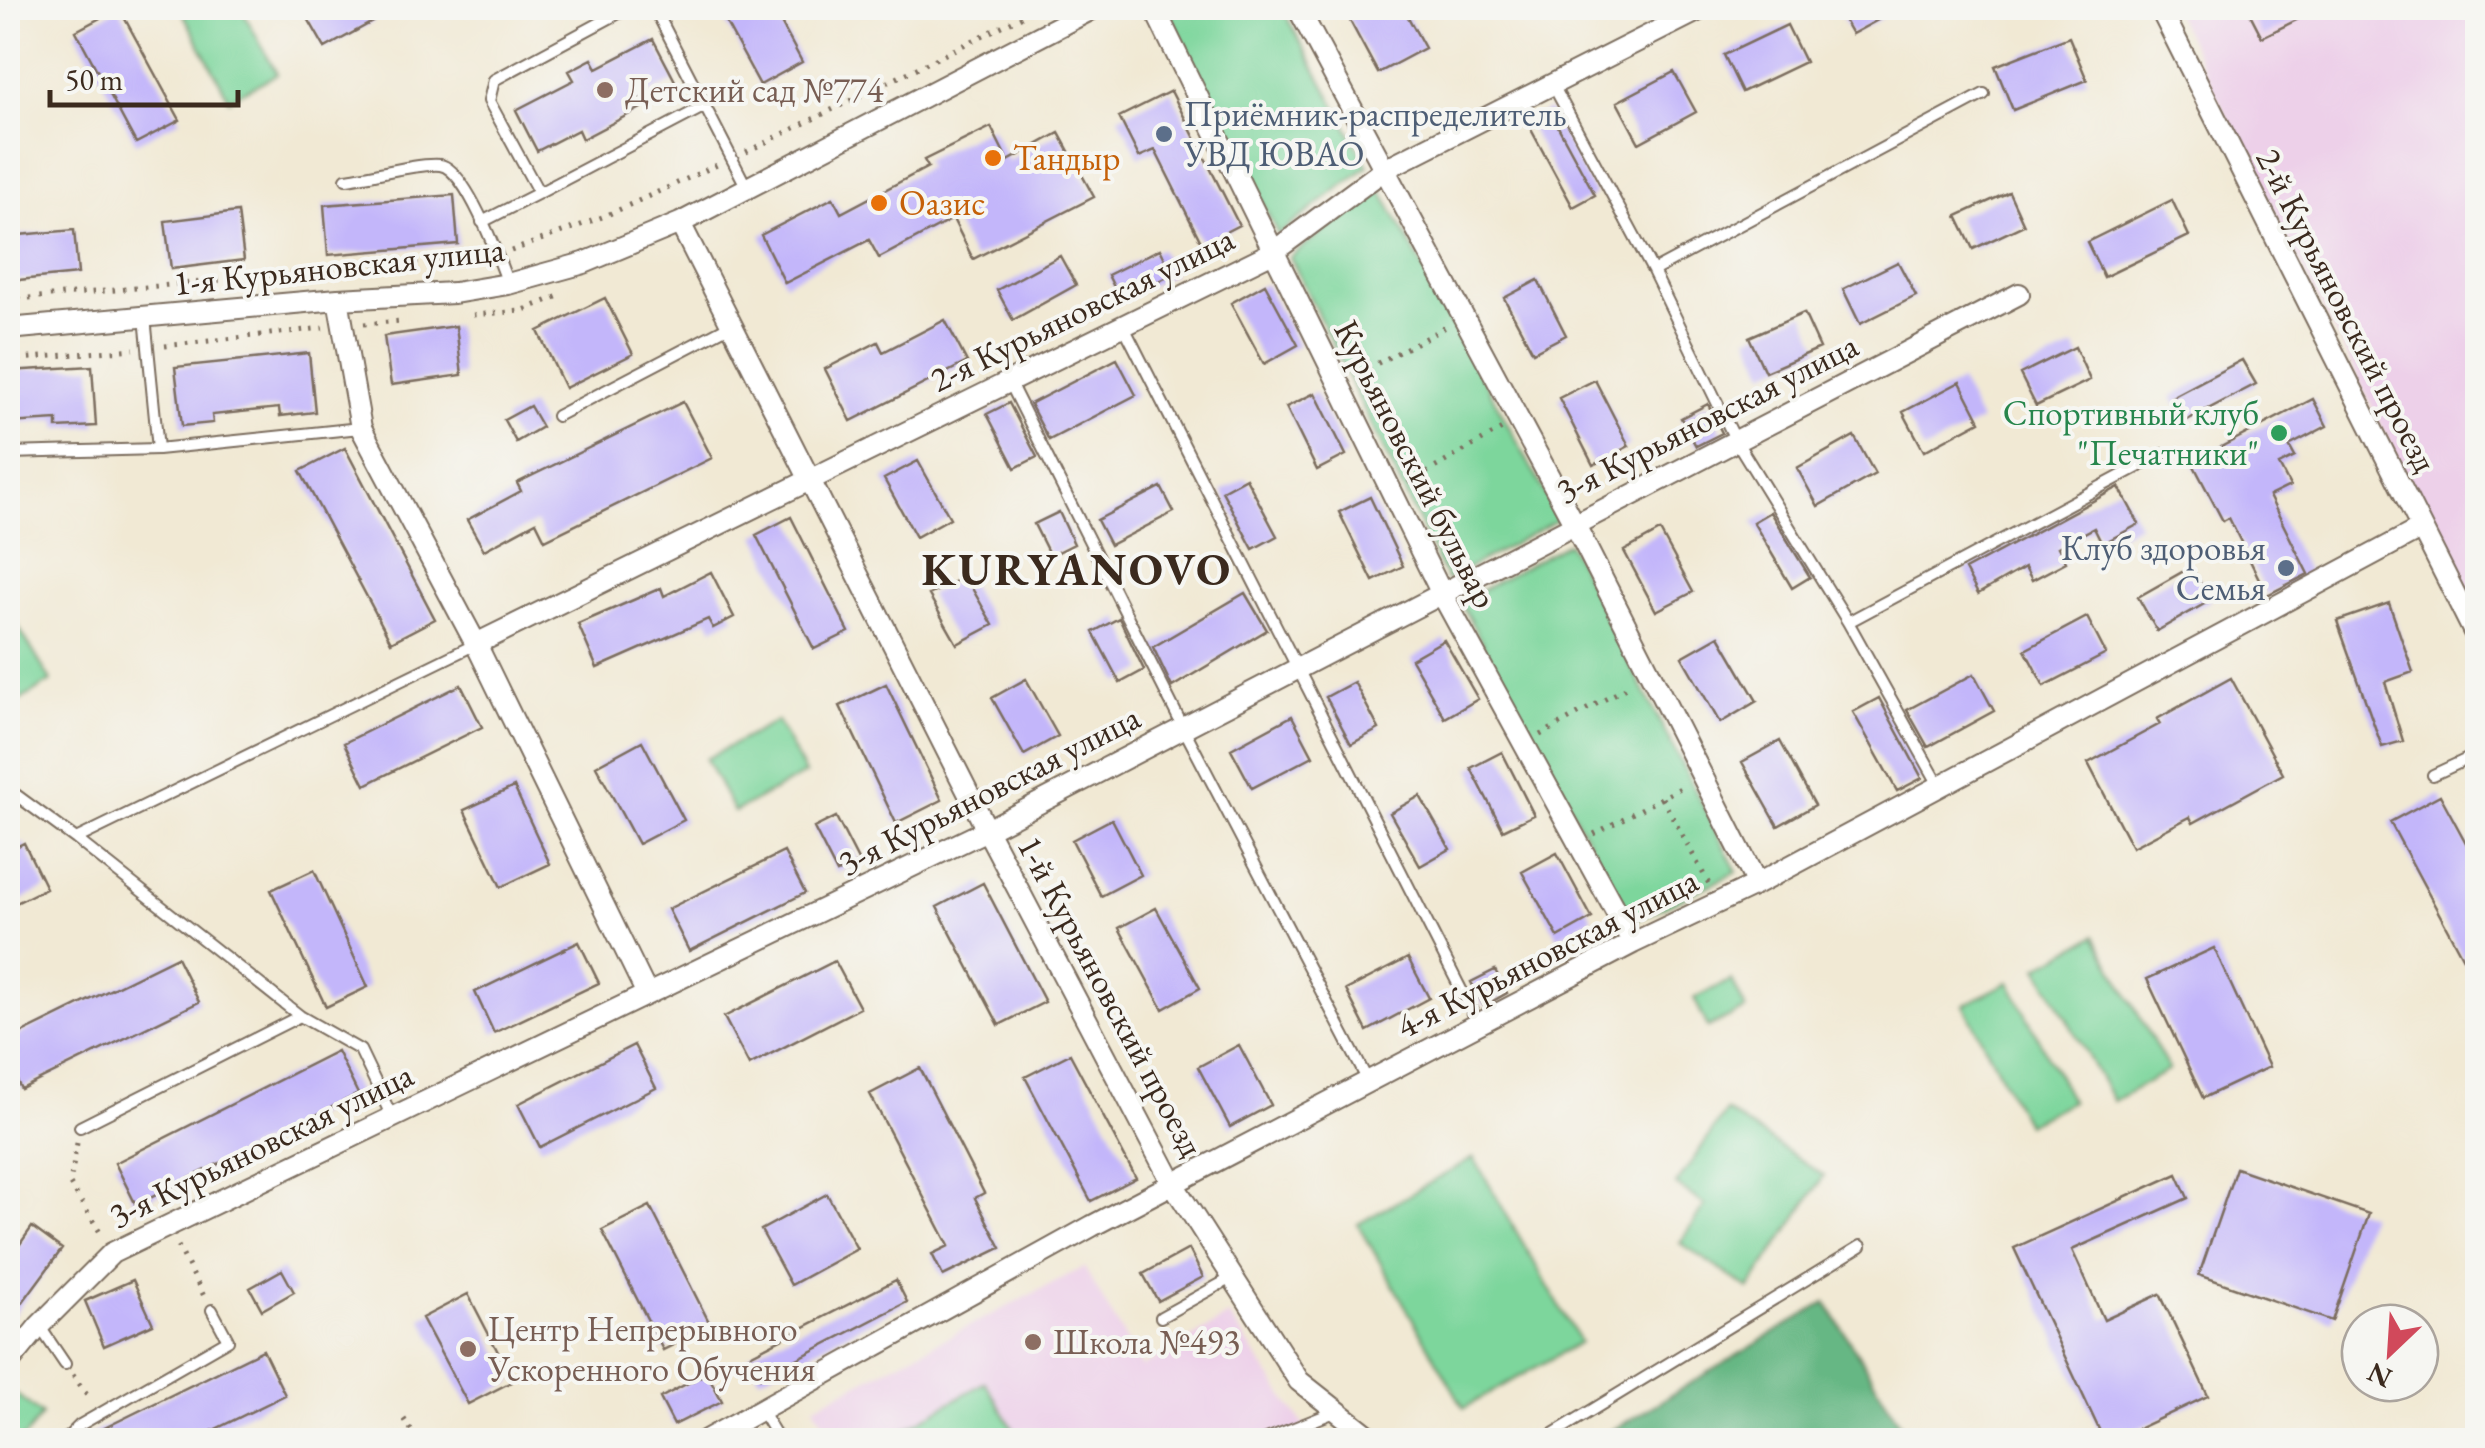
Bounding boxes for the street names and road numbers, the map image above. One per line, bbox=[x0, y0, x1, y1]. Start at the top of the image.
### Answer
street label: 2-й Курьяновский проезд bbox=[2245, 140, 2449, 480]
street label: 2-я Курьяновская улица bbox=[922, 215, 1242, 403]
street label: 1-я Курьяновская улица bbox=[171, 226, 507, 306]
street label: Курьяновский бульвар bbox=[1323, 312, 1509, 616]
street label: 3-я Курьяновская улица bbox=[1548, 322, 1866, 514]
street label: 3-я Курьяновская улица bbox=[830, 694, 1148, 886]
street label: 1-й Курьяновский проезд bbox=[1007, 827, 1215, 1165]
street label: 4-я Курьяновская улица bbox=[1388, 857, 1706, 1049]
street label: 3-я Курьяновская улица bbox=[101, 1051, 421, 1239]

